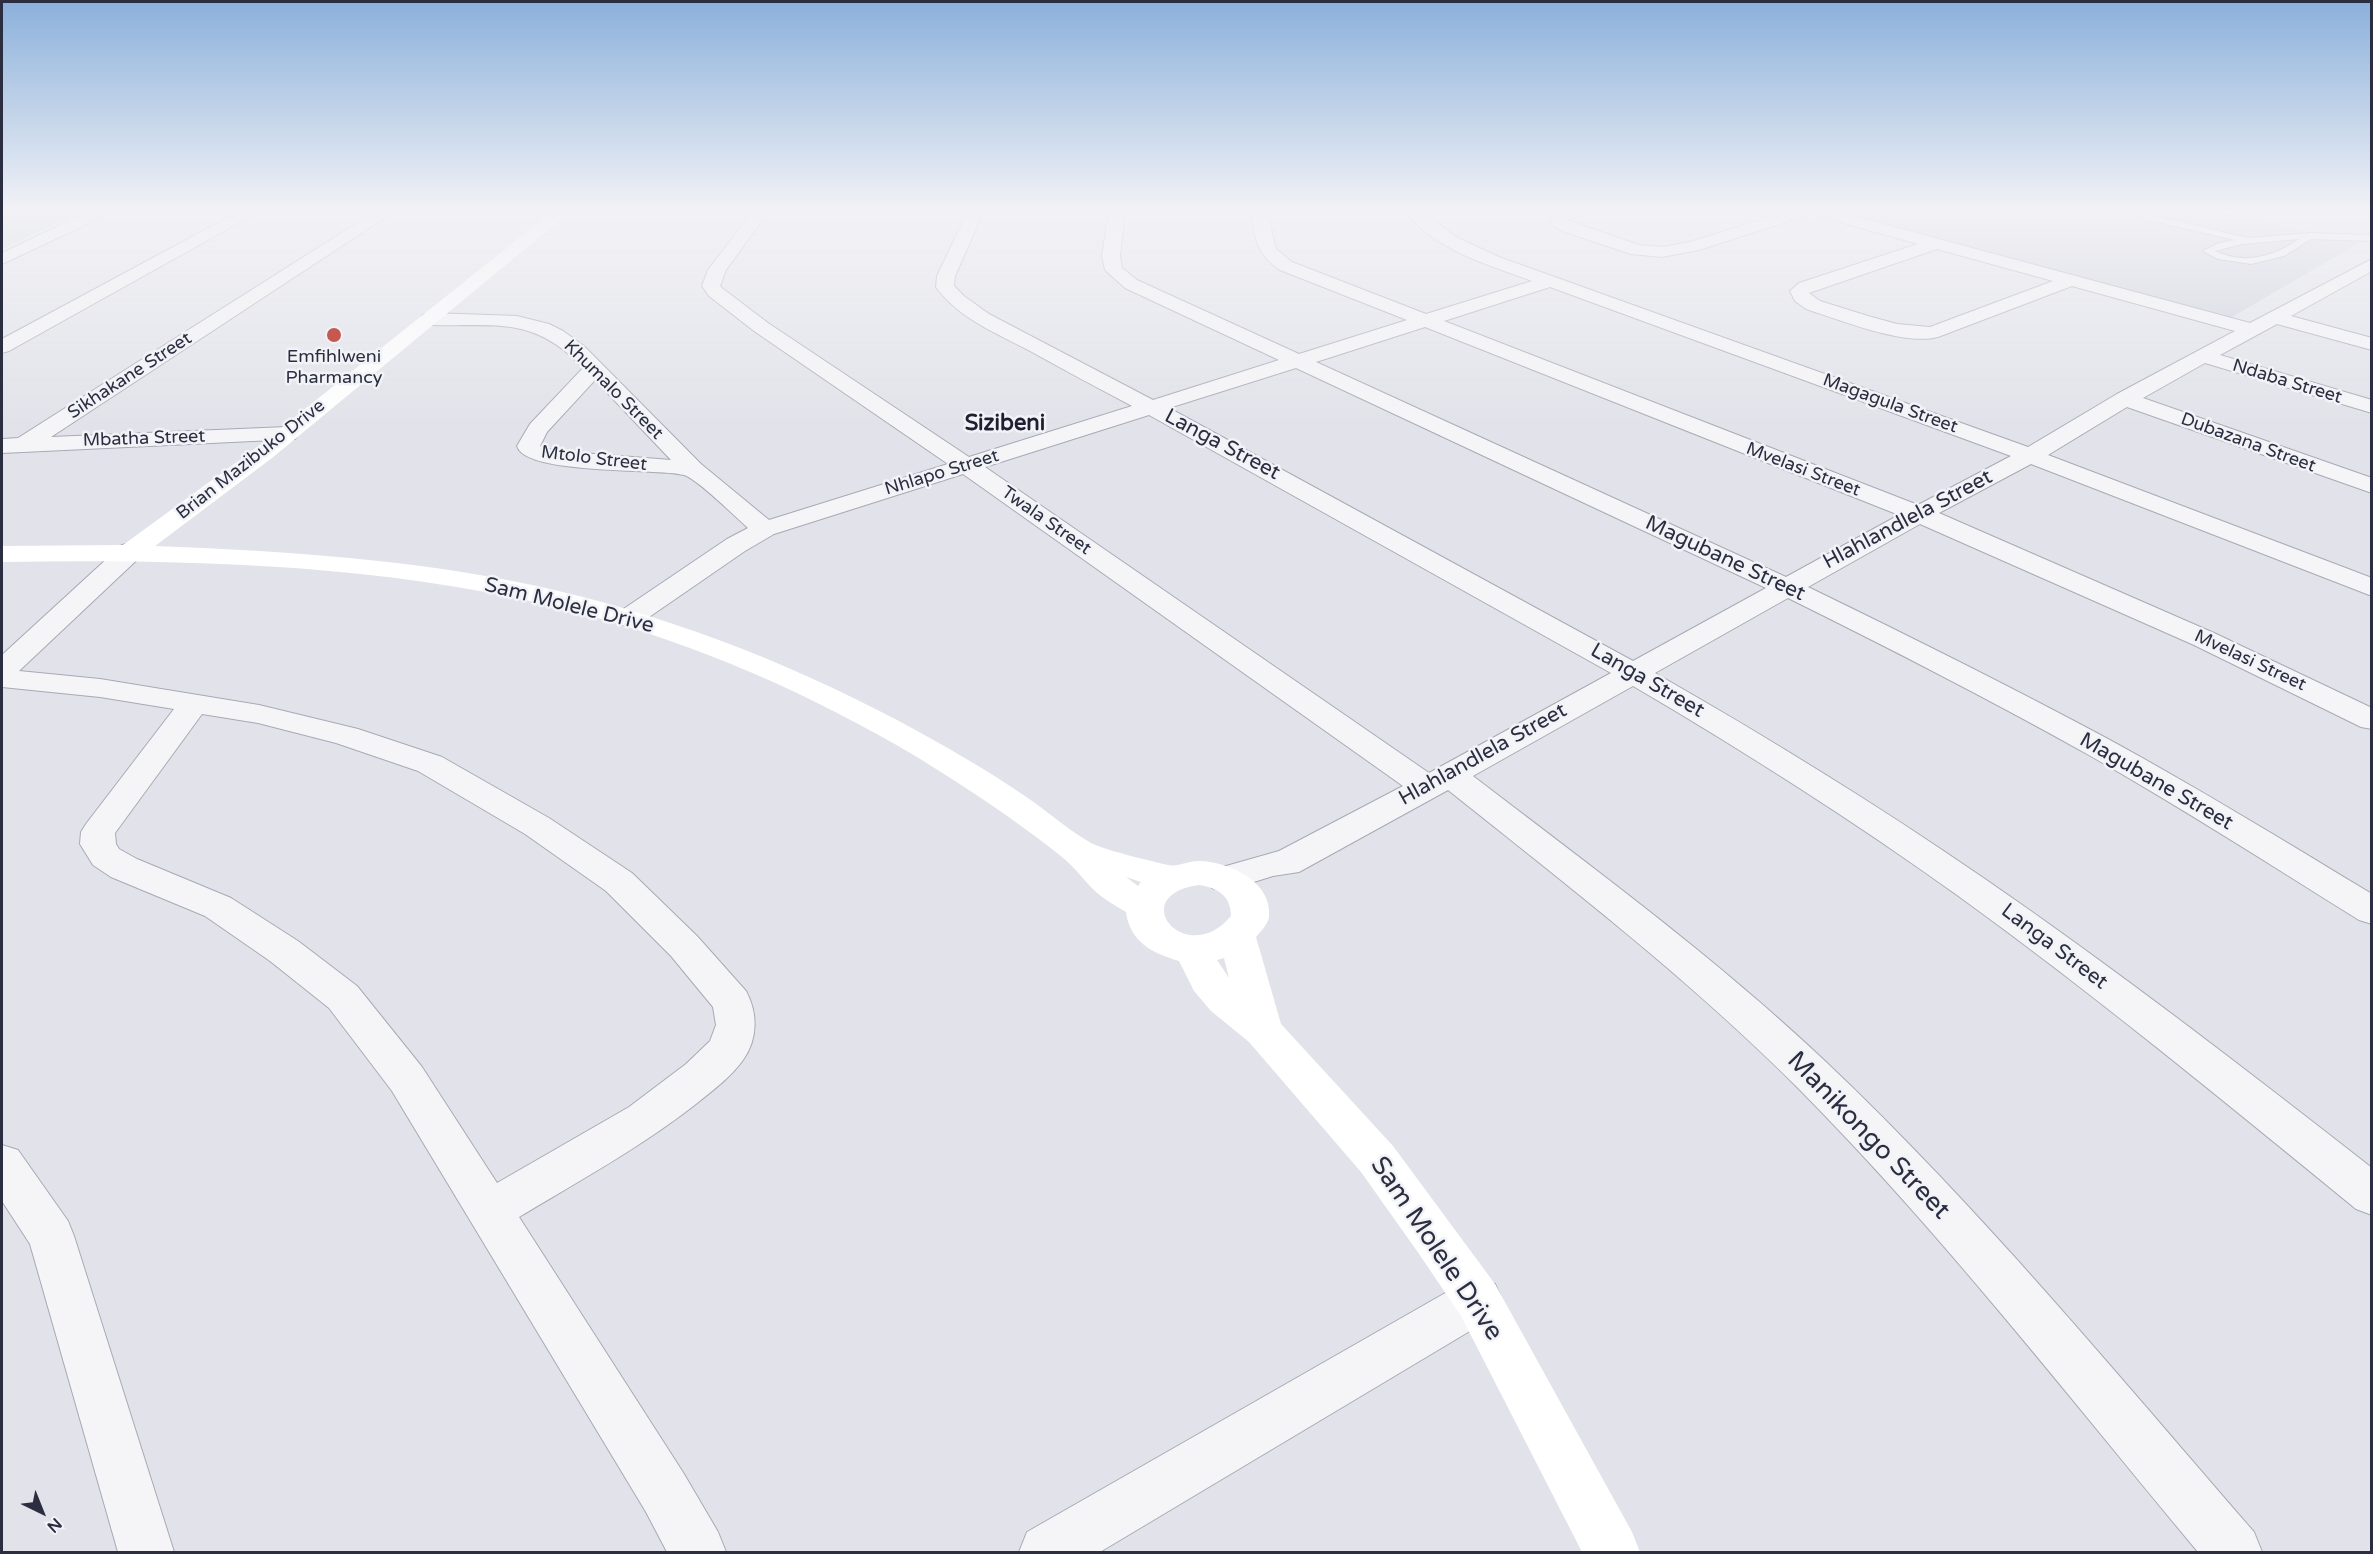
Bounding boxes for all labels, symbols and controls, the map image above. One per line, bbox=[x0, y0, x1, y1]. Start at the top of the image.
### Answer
marker: Emfihlweni Pharmancy bbox=[325, 326, 343, 344]
street label: Sikhakane Street bbox=[64, 328, 196, 424]
street label: Khumalo Street bbox=[559, 336, 667, 444]
place label: Emfihlweni Pharmancy bbox=[286, 346, 382, 388]
street label: Ndaba Street bbox=[2230, 355, 2344, 409]
street label: Magagula Street bbox=[1820, 370, 1960, 438]
street label: Brian Mazibuko Drive bbox=[173, 395, 329, 525]
street label: Langa Street bbox=[1160, 404, 1284, 486]
street label: Dubazana Street bbox=[2178, 409, 2318, 477]
district label: Sizibeni bbox=[965, 411, 1045, 437]
street label: Mbatha Street bbox=[82, 426, 206, 452]
street label: Mvelasi Street bbox=[1743, 438, 1863, 502]
street label: Mtolo Street bbox=[540, 442, 648, 476]
street label: Nhlapo Street bbox=[882, 445, 1002, 501]
street label: Hlahlandlela Street bbox=[1819, 465, 1997, 575]
street label: Twala Street bbox=[997, 482, 1095, 560]
street label: Magubane Street bbox=[1641, 511, 1809, 607]
street label: Sam Molele Drive bbox=[482, 573, 656, 639]
street label: Mvelasi Street bbox=[2191, 626, 2309, 696]
street label: Langa Street bbox=[1586, 638, 1708, 724]
street label: Hlahlandlela Street bbox=[1395, 698, 1571, 812]
street label: Magubane Street bbox=[2075, 728, 2237, 836]
street label: Langa Street bbox=[1996, 899, 2112, 995]
street label: Manikongo Street bbox=[1780, 1046, 1956, 1226]
street label: Sam Molele Drive bbox=[1363, 1151, 1509, 1347]
north arrow bbox=[12, 1482, 72, 1542]
text: N bbox=[43, 1513, 66, 1537]

